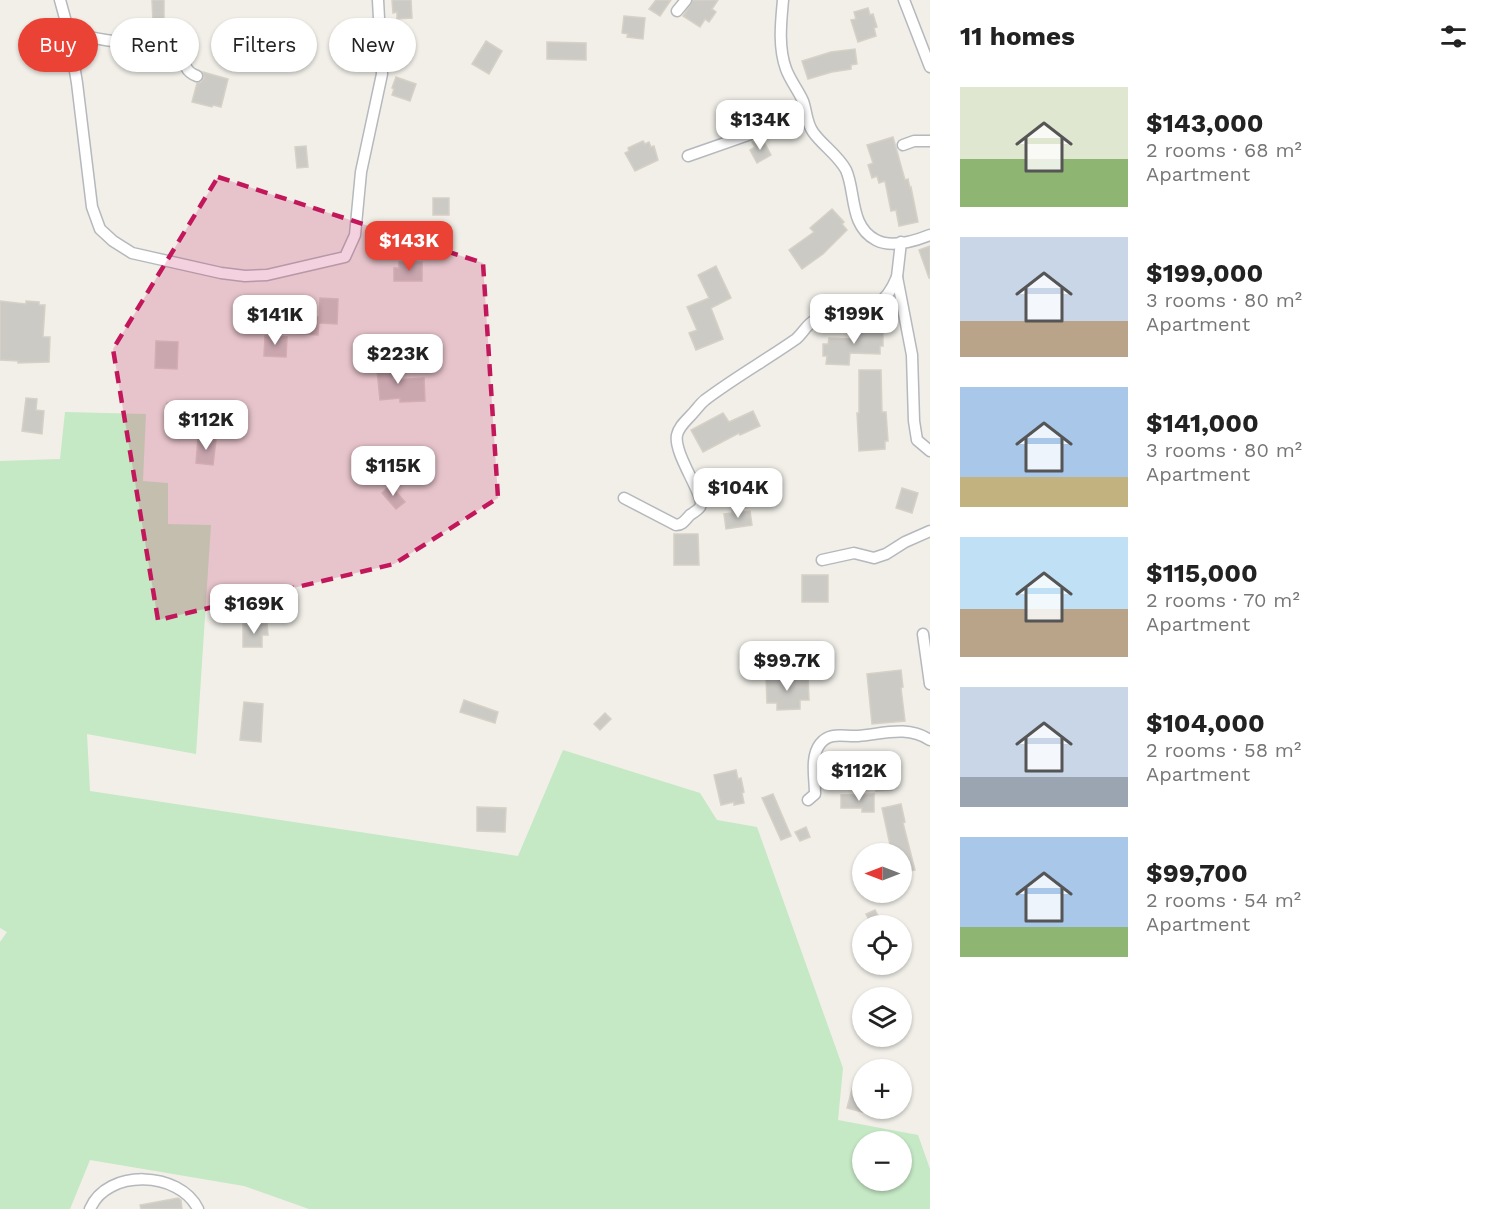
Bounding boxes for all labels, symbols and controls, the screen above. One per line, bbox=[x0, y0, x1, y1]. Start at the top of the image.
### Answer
chip: Buy bbox=[18, 18, 98, 72]
chip: Rent bbox=[110, 18, 199, 72]
chip: Filters bbox=[211, 18, 317, 72]
chip: New bbox=[329, 18, 416, 72]
icon: filters bbox=[1437, 20, 1470, 53]
text: 11 homes bbox=[960, 21, 1075, 51]
pin: $134K bbox=[718, 100, 802, 151]
text: $134K bbox=[730, 107, 790, 131]
text: $143,000 bbox=[1146, 108, 1264, 138]
icon: home bbox=[1008, 111, 1080, 183]
text: 2 rooms · 68 m² bbox=[1146, 138, 1302, 162]
text: Apartment bbox=[1146, 162, 1250, 186]
pin: $143K bbox=[367, 221, 451, 272]
text: $143K bbox=[379, 228, 439, 252]
text: $199,000 bbox=[1146, 258, 1263, 288]
icon: home bbox=[1008, 261, 1080, 333]
text: 3 rooms · 80 m² bbox=[1146, 288, 1302, 312]
pin: $199K bbox=[812, 294, 896, 345]
pin: $141K bbox=[233, 295, 317, 346]
text: $199K bbox=[824, 301, 884, 325]
text: $141K bbox=[247, 302, 303, 326]
text: Apartment bbox=[1146, 312, 1250, 336]
pin: $223K bbox=[356, 334, 440, 385]
text: $223K bbox=[367, 341, 429, 365]
pin: $112K bbox=[164, 400, 248, 451]
text: $112K bbox=[178, 407, 234, 431]
text: $141,000 bbox=[1146, 408, 1259, 438]
icon: home bbox=[1008, 411, 1080, 483]
text: 3 rooms · 80 m² bbox=[1146, 438, 1302, 462]
pin: $115K bbox=[351, 446, 435, 497]
text: $115K bbox=[365, 453, 421, 477]
text: Apartment bbox=[1146, 462, 1250, 486]
pin: $104K bbox=[696, 468, 780, 519]
text: $104K bbox=[707, 475, 769, 499]
text: $115,000 bbox=[1146, 558, 1258, 588]
icon: home bbox=[1008, 561, 1080, 633]
pin: $169K bbox=[212, 584, 296, 635]
text: 2 rooms · 70 m² bbox=[1146, 588, 1300, 612]
text: $169K bbox=[224, 591, 284, 615]
text: Apartment bbox=[1146, 612, 1250, 636]
pin: $99.7K bbox=[738, 641, 836, 692]
text: $99.7K bbox=[754, 648, 820, 672]
text: $104,000 bbox=[1146, 708, 1265, 738]
icon: home bbox=[1008, 711, 1080, 783]
text: 2 rooms · 58 m² bbox=[1146, 738, 1301, 762]
pin: $112K bbox=[817, 751, 901, 802]
text: $112K bbox=[831, 758, 887, 782]
text: Apartment bbox=[1146, 762, 1250, 786]
north arrow bbox=[852, 843, 912, 903]
map controls bbox=[852, 843, 912, 1191]
text: $99,700 bbox=[1146, 858, 1248, 888]
icon: home bbox=[1008, 861, 1080, 933]
text: 2 rooms · 54 m² bbox=[1146, 888, 1301, 912]
text: Apartment bbox=[1146, 912, 1250, 936]
button: locate bbox=[852, 915, 912, 975]
button: layers bbox=[852, 987, 912, 1047]
button: + bbox=[852, 1059, 912, 1119]
button: − bbox=[852, 1131, 912, 1191]

